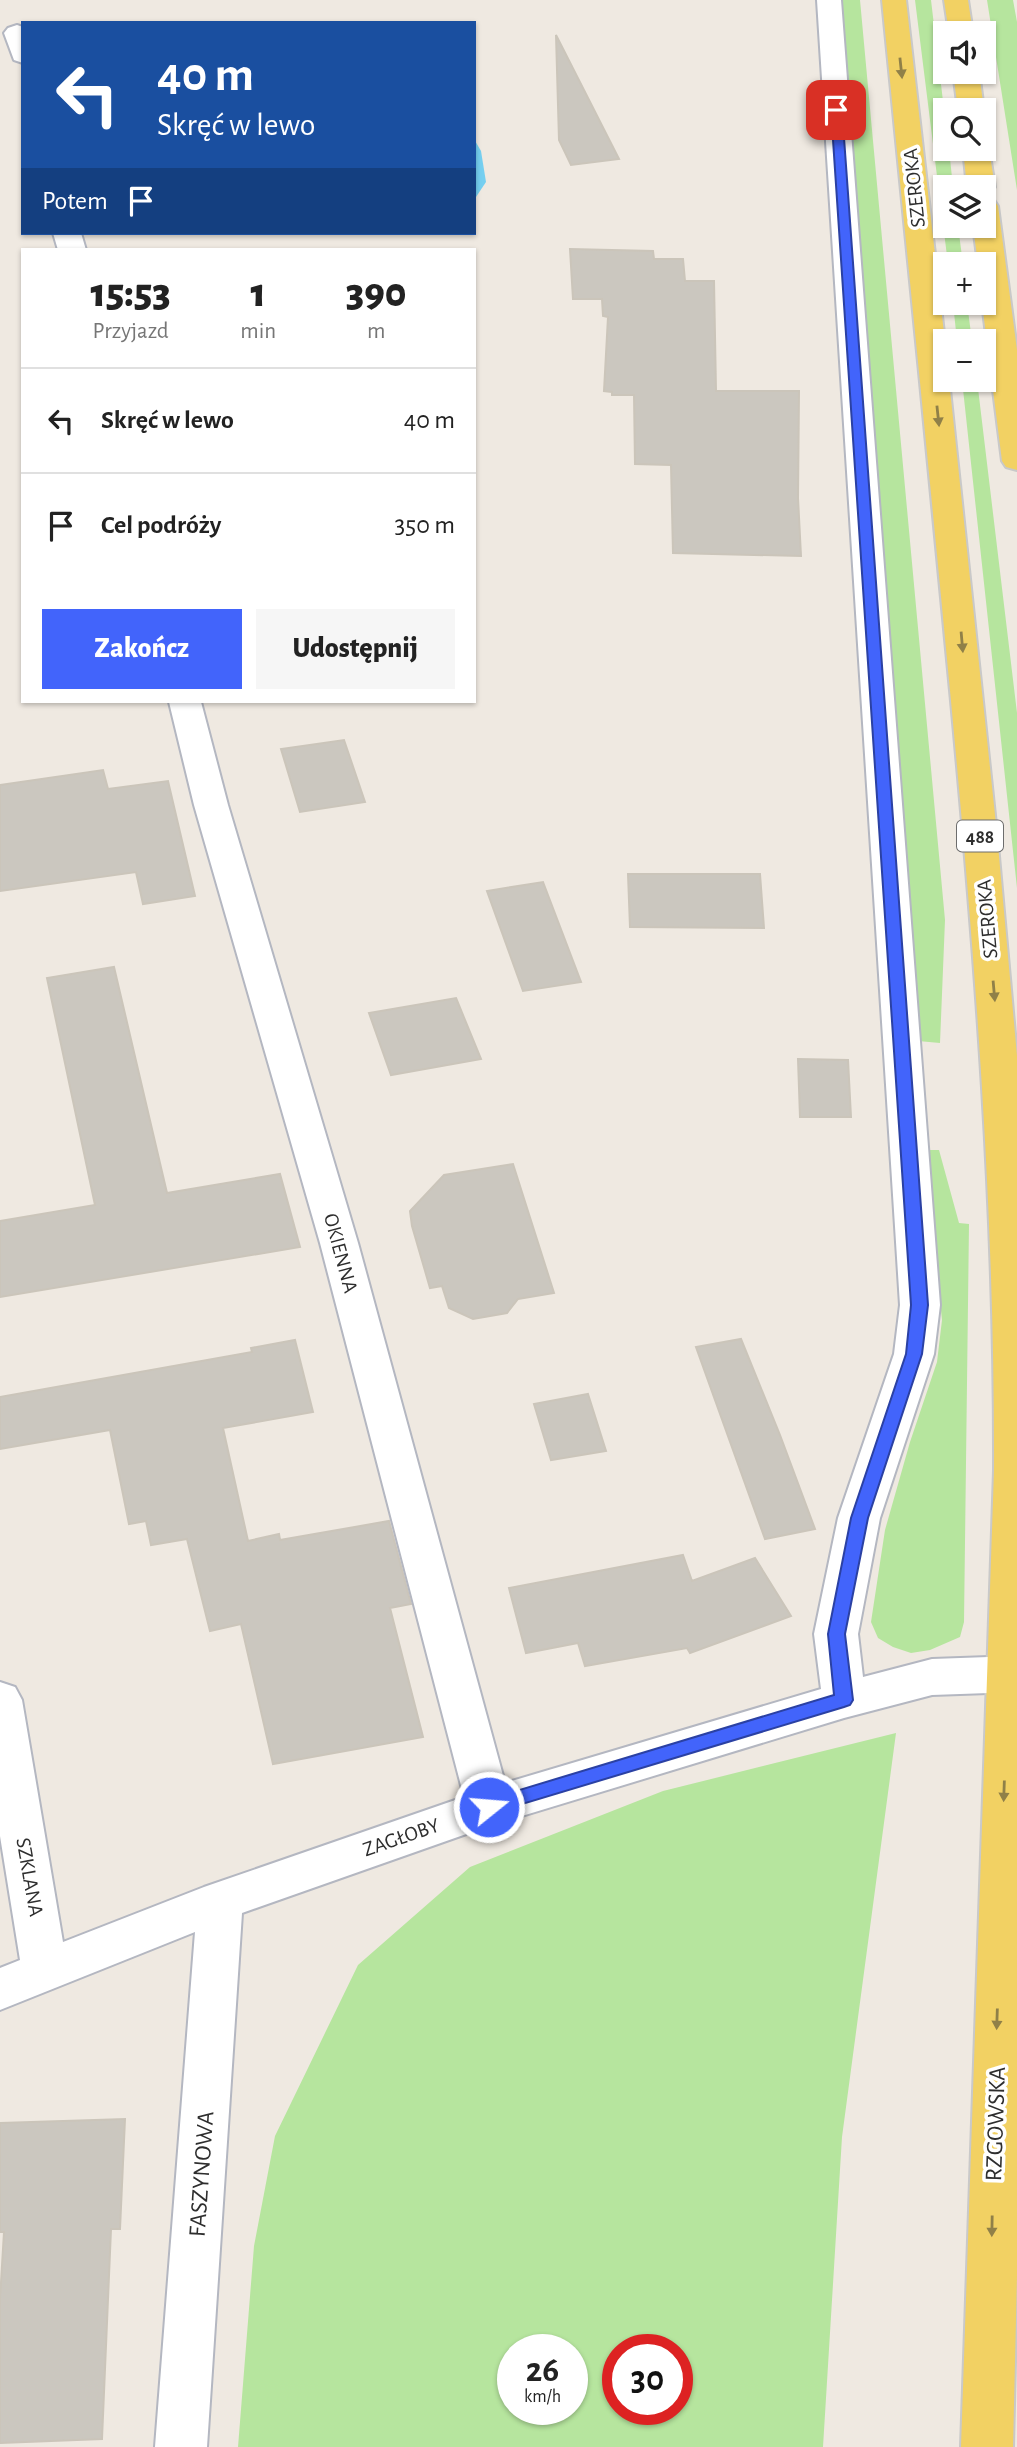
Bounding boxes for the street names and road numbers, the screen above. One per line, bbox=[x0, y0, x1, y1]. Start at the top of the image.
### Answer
street label: SZEROKA bbox=[900, 147, 929, 229]
road number: 488 bbox=[957, 820, 1003, 852]
street label: SZEROKA bbox=[974, 878, 1001, 959]
street label: OKIENNA bbox=[320, 1211, 361, 1295]
street label: ZAGŁOBY bbox=[360, 1815, 442, 1860]
street label: SZKLANA bbox=[12, 1836, 47, 1918]
street label: RZGOWSKA bbox=[982, 2066, 1010, 2182]
street label: FASZYNOWA bbox=[186, 2110, 218, 2238]

